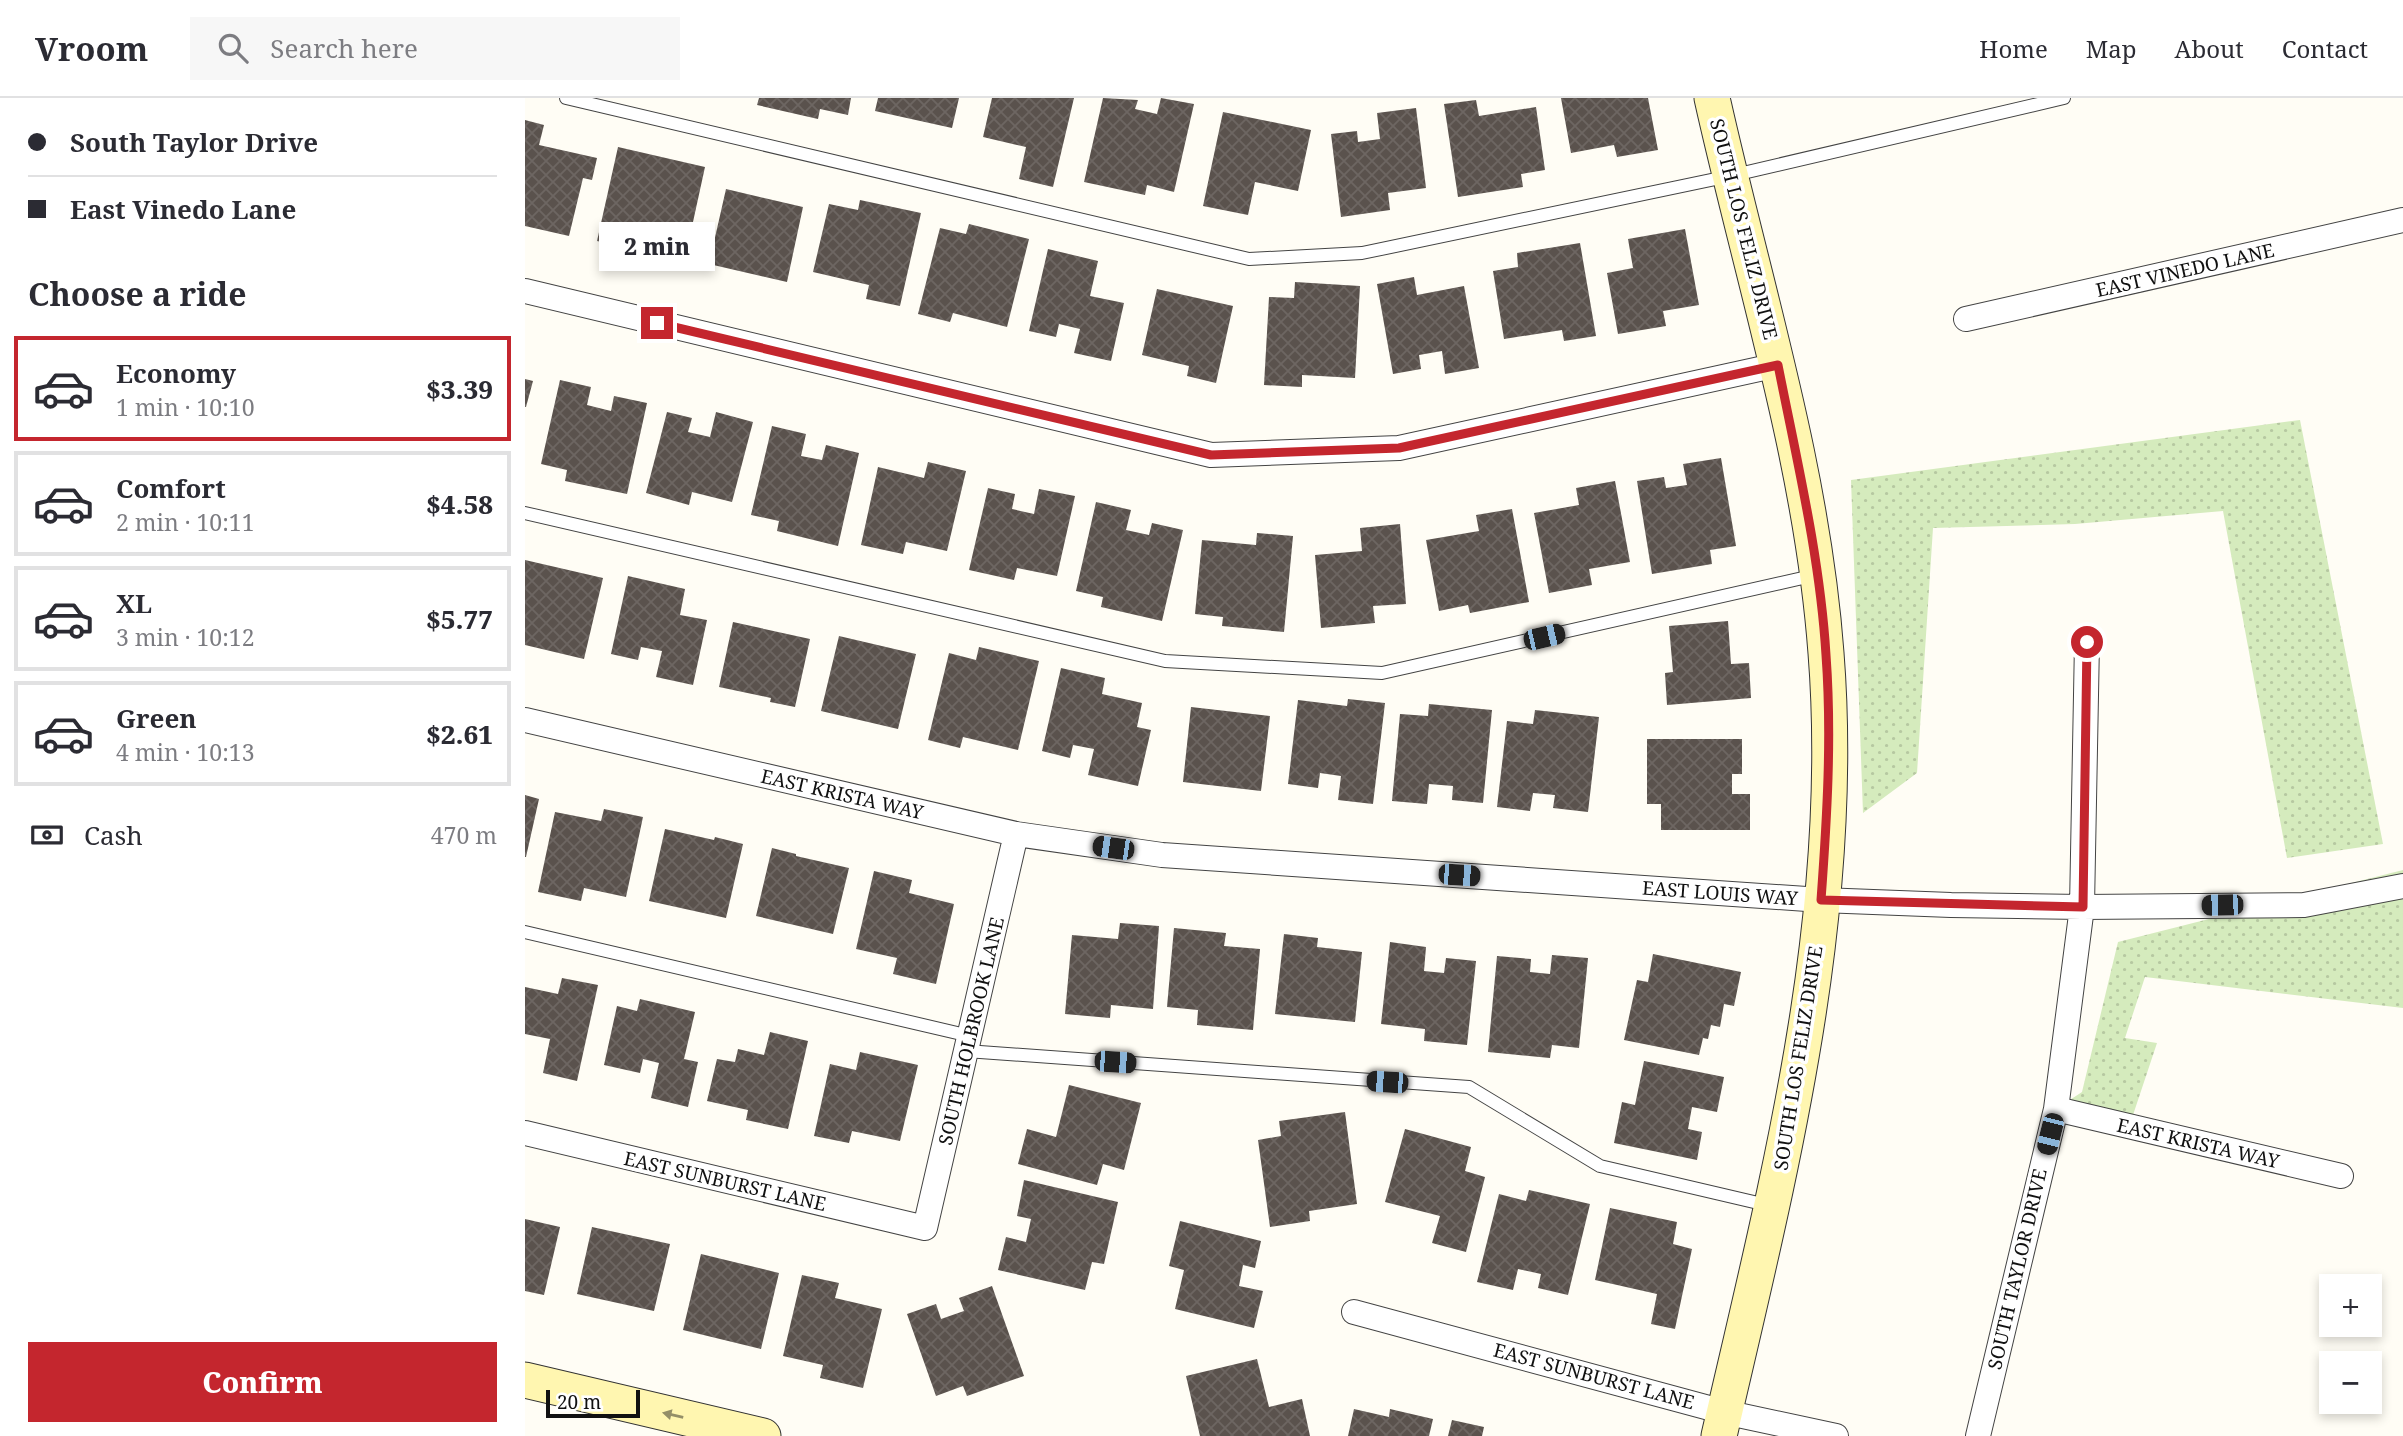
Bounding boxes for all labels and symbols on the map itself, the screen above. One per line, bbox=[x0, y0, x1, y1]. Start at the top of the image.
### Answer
street label: SOUTH LOS FELIZ DRIVE bbox=[1704, 116, 1784, 342]
callout: 2 min bbox=[599, 222, 715, 271]
street label: EAST VINEDO LANE bbox=[2093, 237, 2277, 303]
route end bbox=[641, 307, 673, 339]
car bbox=[1522, 622, 1567, 652]
route start bbox=[2071, 626, 2103, 658]
street label: EAST KRISTA WAY bbox=[758, 763, 926, 825]
car bbox=[1091, 835, 1136, 861]
car bbox=[1438, 863, 1481, 887]
street label: EAST LOUIS WAY bbox=[1641, 875, 1799, 911]
car bbox=[2201, 894, 2244, 916]
street label: SOUTH HOLBROOK LANE bbox=[932, 914, 1010, 1148]
street label: SOUTH LOS FELIZ DRIVE bbox=[1767, 944, 1829, 1172]
car bbox=[1094, 1050, 1137, 1074]
car bbox=[1366, 1070, 1409, 1094]
car bbox=[2035, 1111, 2066, 1157]
street label: EAST KRISTA WAY bbox=[2114, 1112, 2282, 1174]
street label: EAST SUNBURST LANE bbox=[621, 1145, 829, 1217]
street label: SOUTH TAYLOR DRIVE bbox=[1981, 1166, 2053, 1372]
street label: EAST SUNBURST LANE bbox=[1491, 1337, 1697, 1415]
scale bar bbox=[546, 1387, 641, 1419]
one-way arrow bbox=[662, 1409, 684, 1420]

